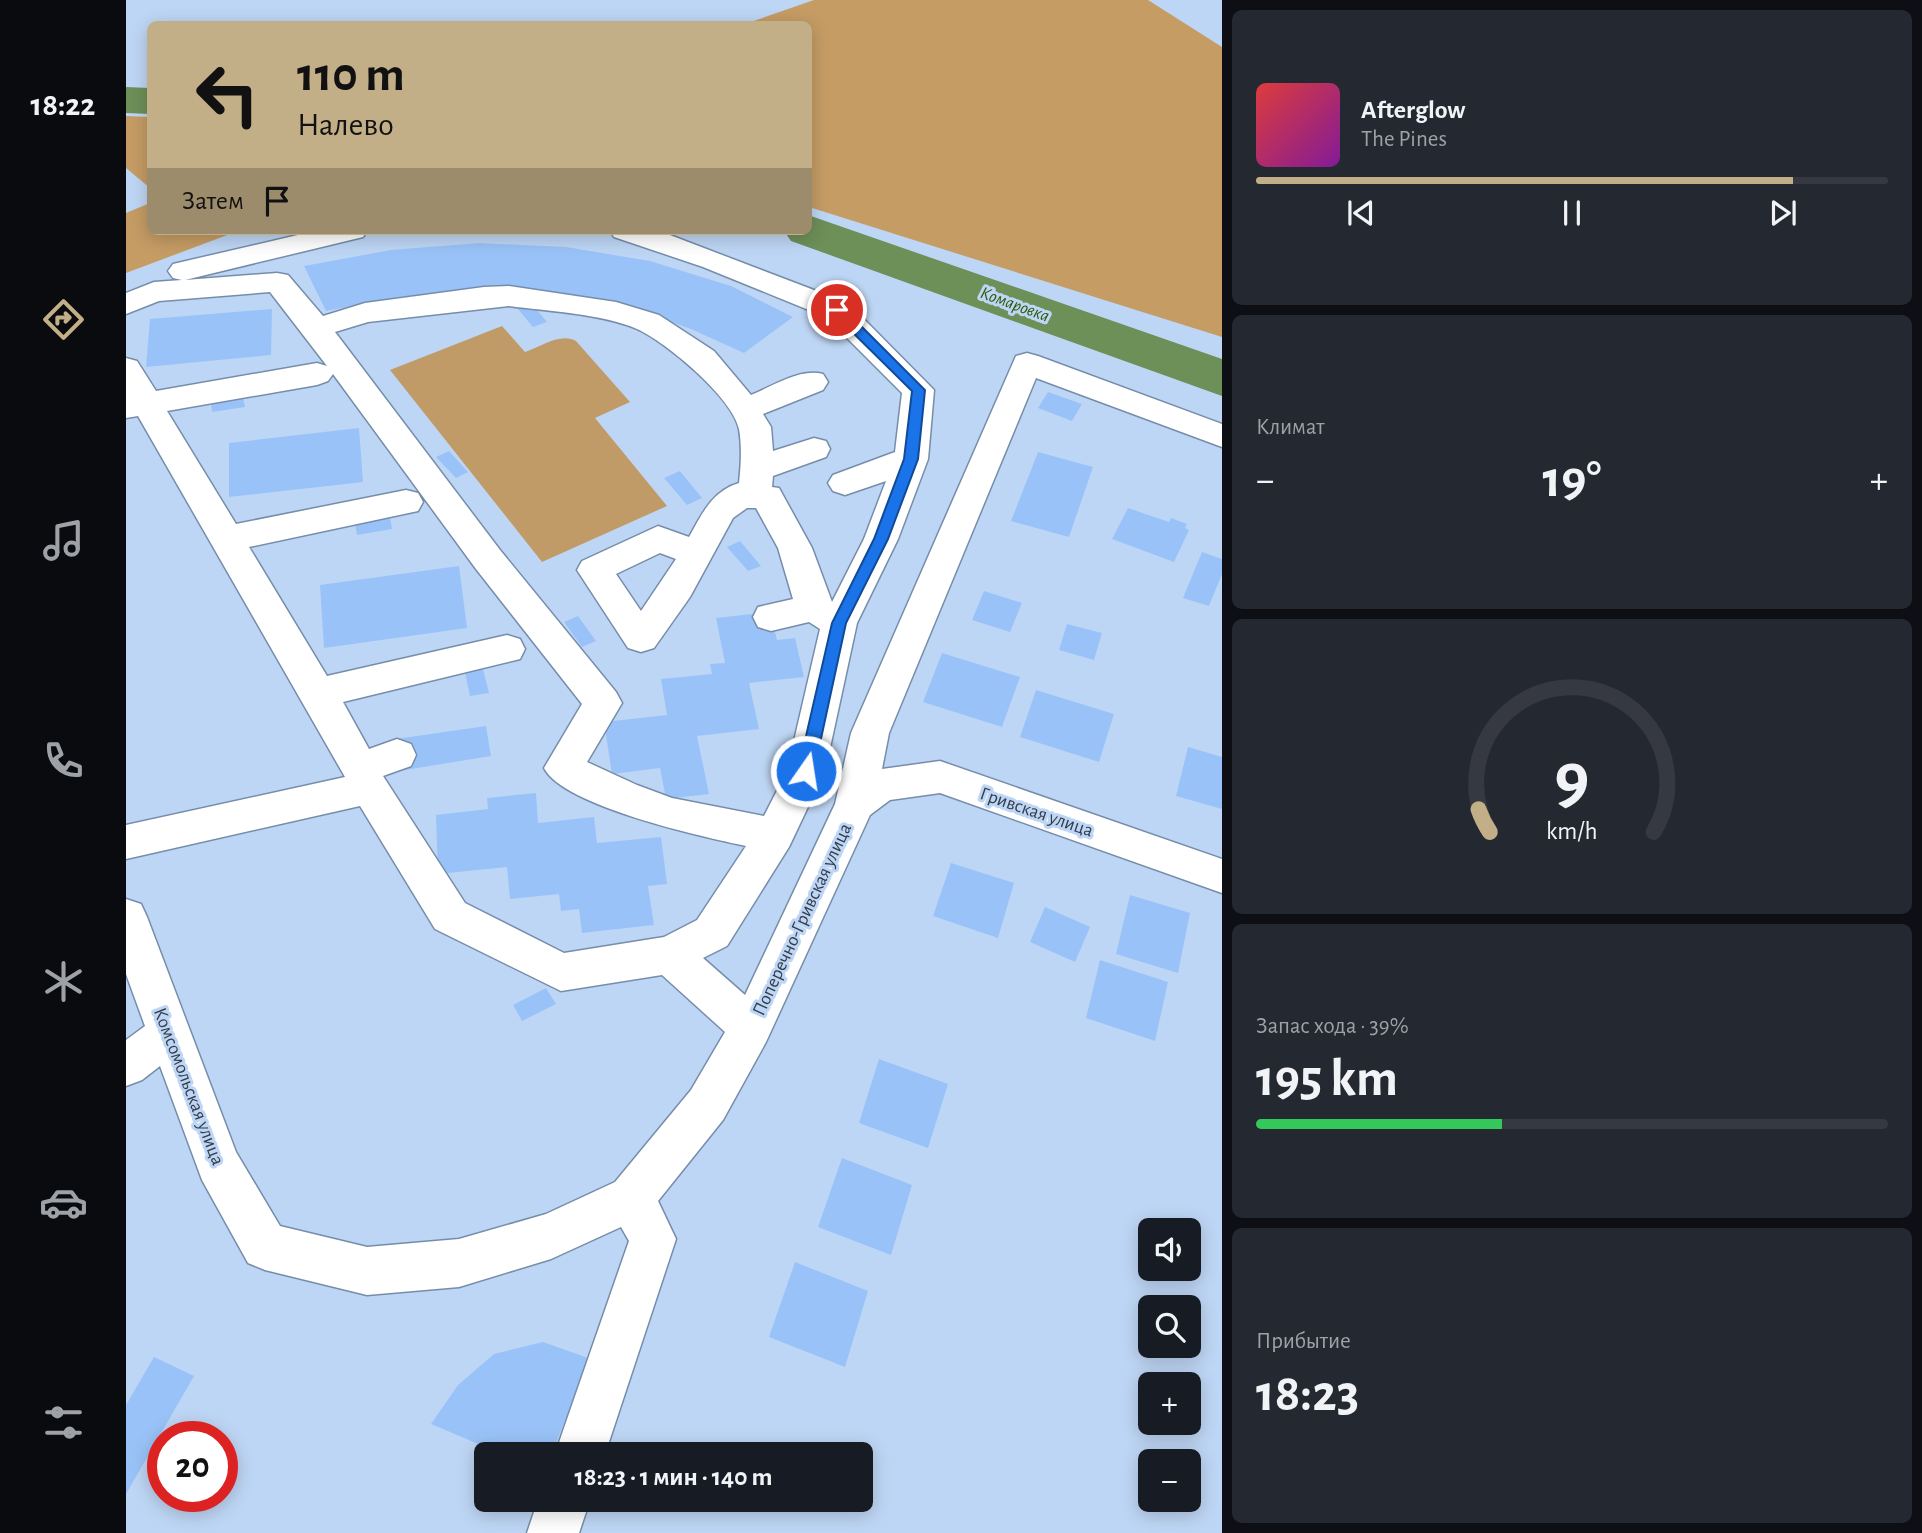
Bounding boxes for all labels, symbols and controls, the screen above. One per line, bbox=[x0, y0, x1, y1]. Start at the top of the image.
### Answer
icon: left bbox=[182, 49, 273, 140]
text: 110 m bbox=[297, 51, 405, 100]
text: 18:22 bbox=[31, 89, 95, 121]
text: Afterglow bbox=[1361, 97, 1465, 123]
text: Налево bbox=[297, 109, 394, 141]
text: The Pines bbox=[1361, 128, 1447, 151]
icon: arrive bbox=[258, 182, 296, 220]
text: Затем bbox=[182, 188, 244, 214]
icon: previous bbox=[1342, 194, 1380, 232]
icon: pause bbox=[1553, 194, 1591, 232]
icon: next bbox=[1764, 194, 1802, 232]
pin bbox=[807, 280, 867, 340]
water label: Комаровка bbox=[978, 284, 1051, 326]
icon: arrive bbox=[818, 291, 856, 329]
icon: directions bbox=[39, 295, 88, 344]
text: Климат bbox=[1256, 416, 1325, 439]
text: 19° bbox=[1542, 454, 1602, 506]
text: − bbox=[1256, 462, 1274, 500]
text: + bbox=[1870, 462, 1888, 500]
icon: music bbox=[39, 516, 88, 565]
position arrow bbox=[769, 734, 843, 808]
icon: phone bbox=[39, 736, 88, 785]
text: 9 bbox=[1554, 745, 1590, 818]
street label: Гривская улица bbox=[978, 784, 1096, 841]
text: km/h bbox=[1546, 819, 1598, 844]
street label: Поперечно-Гривская улица bbox=[749, 820, 855, 1019]
icon: climate bbox=[39, 957, 88, 1006]
street label: Комсомольская улица bbox=[150, 1005, 228, 1168]
text: Запас хода · 39% bbox=[1256, 1015, 1409, 1038]
text: 195 km bbox=[1256, 1053, 1398, 1105]
icon: car bbox=[39, 1178, 88, 1227]
map controls bbox=[1138, 1218, 1201, 1512]
button: sound bbox=[1138, 1218, 1201, 1281]
button: search bbox=[1138, 1295, 1201, 1358]
text: Прибытие bbox=[1256, 1330, 1351, 1353]
text: 18:23 bbox=[1256, 1368, 1359, 1420]
button: + bbox=[1138, 1372, 1201, 1435]
icon: filters bbox=[39, 1398, 88, 1447]
speed limit sign: 20 bbox=[147, 1421, 238, 1512]
button: − bbox=[1138, 1449, 1201, 1512]
text: 18:23 · 1 мин · 140 m bbox=[574, 1464, 773, 1490]

